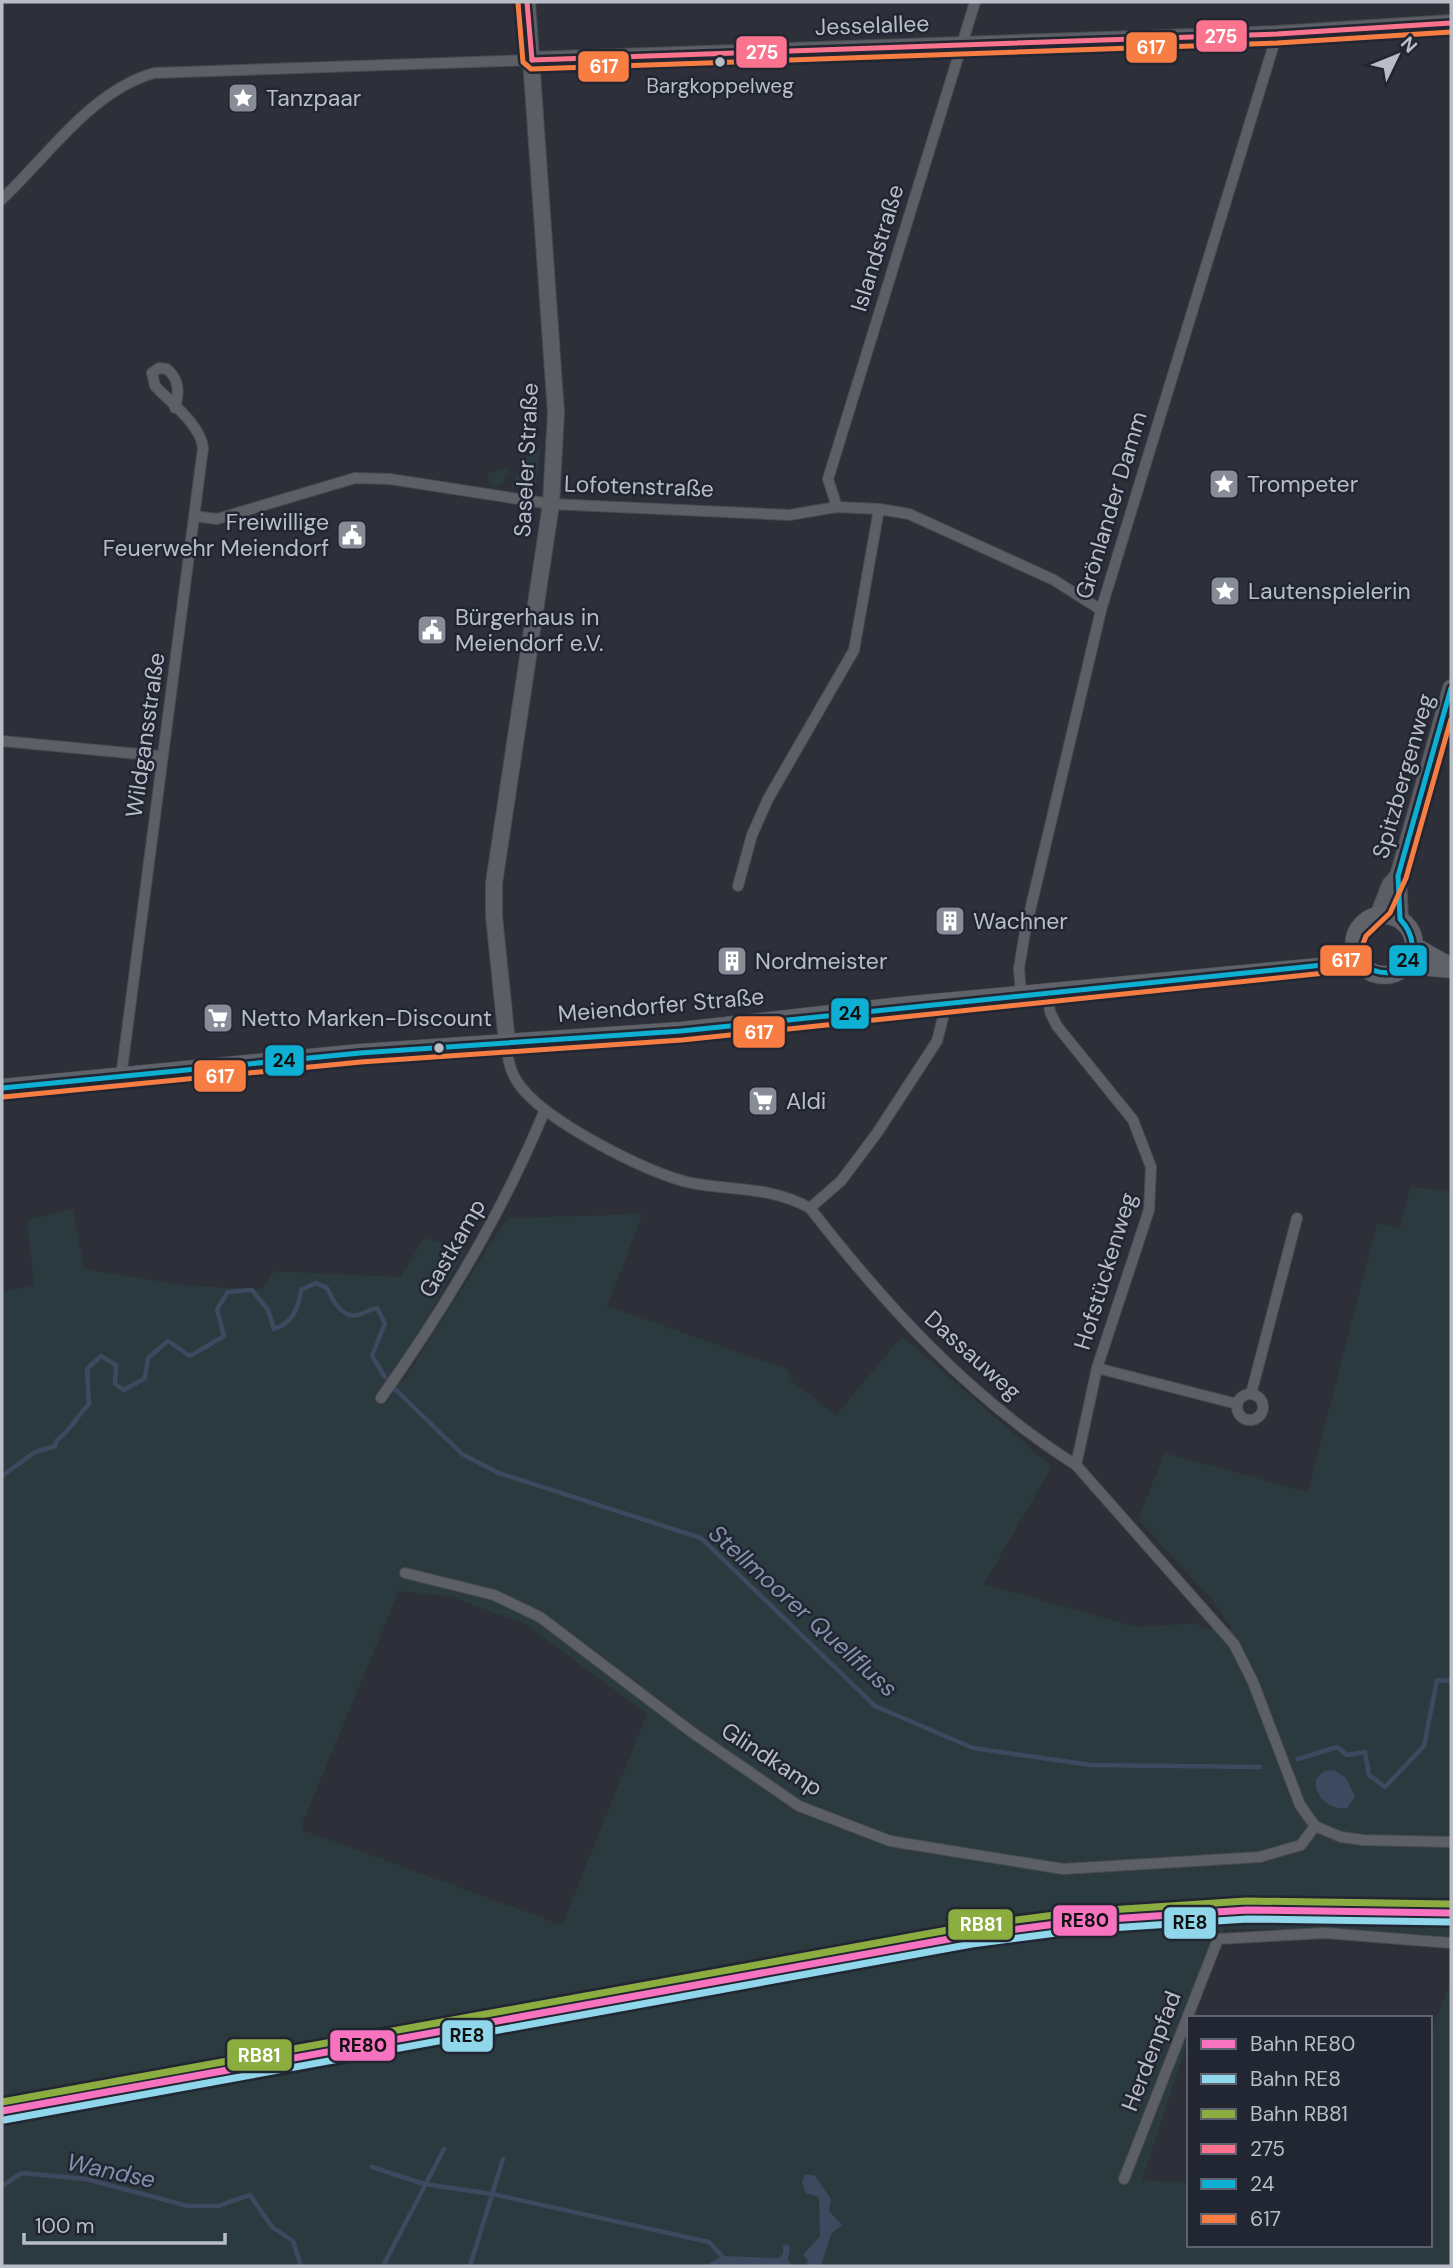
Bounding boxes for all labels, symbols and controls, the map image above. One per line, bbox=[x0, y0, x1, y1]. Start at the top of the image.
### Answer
street label: Jesselallee bbox=[814, 8, 930, 42]
line badge: 275 bbox=[1195, 19, 1248, 53]
north arrow bbox=[1362, 21, 1432, 91]
text: 275 bbox=[1205, 24, 1237, 49]
line badge: 617 bbox=[1125, 31, 1178, 64]
text: N bbox=[1395, 31, 1423, 58]
line badge: 275 bbox=[735, 35, 788, 69]
text: 617 bbox=[1136, 35, 1166, 60]
text: 275 bbox=[746, 40, 778, 65]
line badge: 617 bbox=[577, 50, 630, 83]
text: 617 bbox=[589, 54, 619, 79]
marker: Bargkoppelweg bbox=[713, 55, 727, 69]
place label: Bargkoppelweg bbox=[646, 72, 794, 100]
place icon: Tanzpaar bbox=[226, 81, 260, 115]
place label: Tanzpaar bbox=[266, 83, 361, 113]
street label: Islandstraße bbox=[843, 181, 911, 315]
street label: Saseler Straße bbox=[507, 382, 545, 538]
street label: Grönlander Damm bbox=[1068, 408, 1154, 602]
place icon: Trompeter bbox=[1207, 467, 1241, 501]
street label: Lofotenstraße bbox=[564, 468, 714, 504]
place label: Trompeter bbox=[1247, 469, 1358, 499]
place label: Freiwillige Feuerwehr Meiendorf bbox=[103, 507, 329, 563]
public building icon: Freiwillige Feuerwehr Meiendorf bbox=[335, 518, 369, 552]
place icon: Lautenspielerin bbox=[1208, 574, 1242, 608]
place label: Lautenspielerin bbox=[1248, 576, 1411, 606]
place label: Bürgerhaus in Meiendorf e.V. bbox=[455, 602, 604, 658]
public building icon: Bürgerhaus in Meiendorf e.V. bbox=[415, 613, 449, 647]
street label: Wildgansstraße bbox=[119, 650, 171, 820]
street label: Spitzbergenweg bbox=[1365, 690, 1441, 862]
building icon: Wachner bbox=[933, 904, 967, 938]
place label: Wachner bbox=[973, 906, 1068, 936]
building icon: Nordmeister bbox=[715, 944, 749, 978]
line badge: 617 bbox=[1319, 944, 1373, 977]
line badge: 24 bbox=[1388, 944, 1428, 977]
place label: Nordmeister bbox=[755, 946, 887, 976]
text: 617 bbox=[1331, 948, 1361, 973]
text: 24 bbox=[1396, 948, 1420, 973]
street label: Meiendorfer Straße bbox=[557, 981, 765, 1029]
line badge: 24 bbox=[830, 997, 870, 1030]
supermarket icon: Netto Marken-Discount bbox=[201, 1001, 235, 1035]
text: 24 bbox=[838, 1001, 862, 1026]
place label: Netto Marken-Discount bbox=[241, 1003, 492, 1033]
line badge: 617 bbox=[732, 1015, 786, 1049]
text: 617 bbox=[744, 1020, 774, 1045]
unlabelled marker bbox=[432, 1041, 446, 1055]
line badge: 24 bbox=[264, 1044, 305, 1077]
text: 24 bbox=[272, 1048, 296, 1073]
line badge: 617 bbox=[193, 1059, 247, 1093]
text: 617 bbox=[205, 1064, 235, 1089]
supermarket icon: Aldi bbox=[746, 1084, 780, 1118]
place label: Aldi bbox=[786, 1086, 826, 1116]
street label: Hofstückenweg bbox=[1067, 1189, 1143, 1353]
street label: Gastkamp bbox=[412, 1193, 492, 1303]
street label: Dassauweg bbox=[918, 1304, 1028, 1406]
water label: Stellmoorer Quellfluss bbox=[702, 1518, 904, 1704]
street label: Glindkamp bbox=[716, 1715, 828, 1803]
line badge: RE80 bbox=[1052, 1904, 1118, 1937]
line badge: RE8 bbox=[1163, 1906, 1217, 1940]
line badge: RB81 bbox=[947, 1908, 1014, 1941]
text: RE80 bbox=[1061, 1908, 1109, 1933]
text: RE8 bbox=[1172, 1910, 1208, 1935]
text: RB81 bbox=[960, 1912, 1002, 1937]
street label: Herdenpfad bbox=[1114, 1987, 1188, 2115]
legend bbox=[1187, 2016, 1432, 2247]
line badge: RE8 bbox=[441, 2019, 494, 2053]
text: RE8 bbox=[449, 2023, 485, 2048]
line badge: RE80 bbox=[329, 2029, 396, 2062]
text: Bahn RE80 bbox=[1250, 2030, 1355, 2058]
text: RE80 bbox=[339, 2033, 387, 2058]
line badge: RB81 bbox=[226, 2038, 293, 2072]
text: RB81 bbox=[238, 2043, 280, 2068]
text: Bahn RE8 bbox=[1250, 2065, 1341, 2093]
text: Bahn RB81 bbox=[1250, 2100, 1348, 2128]
text: 275 bbox=[1250, 2135, 1285, 2163]
water label: Wandse bbox=[64, 2146, 158, 2195]
text: 24 bbox=[1250, 2170, 1275, 2198]
scale bar bbox=[24, 2202, 226, 2246]
text: 617 bbox=[1250, 2205, 1281, 2233]
text: 100 m bbox=[35, 2212, 95, 2240]

